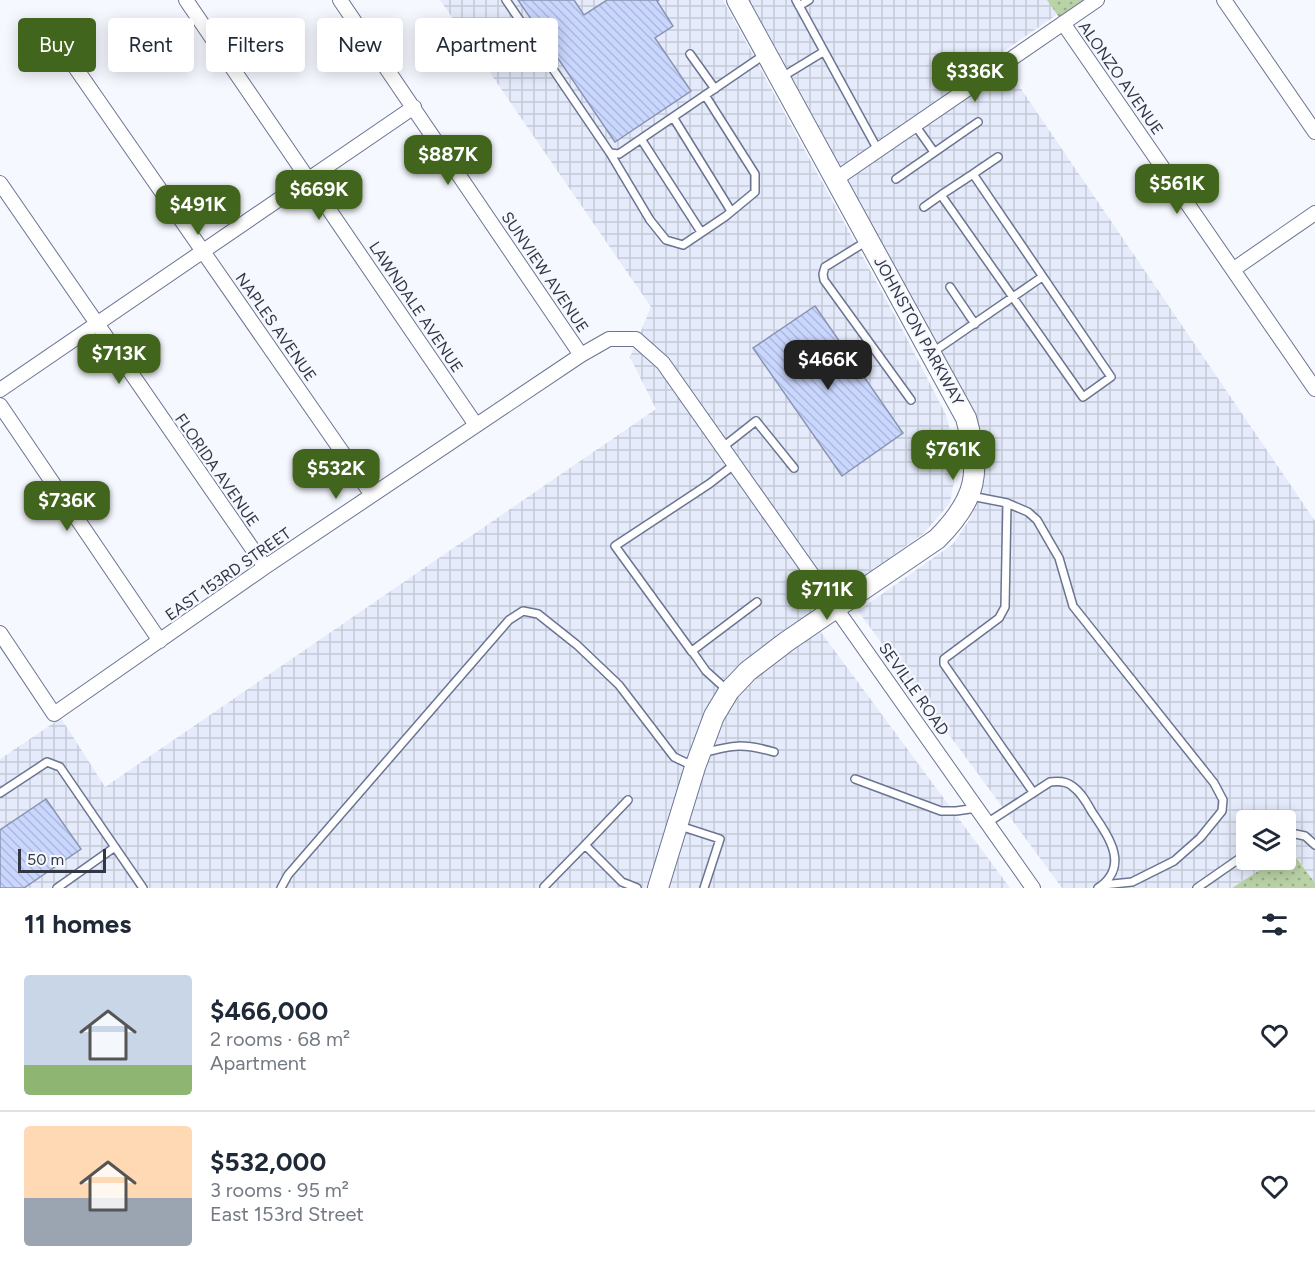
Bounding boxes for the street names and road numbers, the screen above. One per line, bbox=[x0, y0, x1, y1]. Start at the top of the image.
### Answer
street label: ALONZO AVENUE bbox=[1075, 18, 1167, 138]
street label: SUNVIEW AVENUE bbox=[498, 208, 592, 336]
street label: LAWNDALE AVENUE bbox=[365, 238, 467, 376]
street label: JOHNSTON PARKWAY bbox=[870, 253, 968, 409]
street label: NAPLES AVENUE bbox=[232, 269, 320, 385]
street label: FLORIDA AVENUE bbox=[171, 410, 263, 530]
street label: EAST 153RD STREET bbox=[162, 523, 295, 624]
street label: SEVILLE ROAD bbox=[875, 639, 953, 739]

